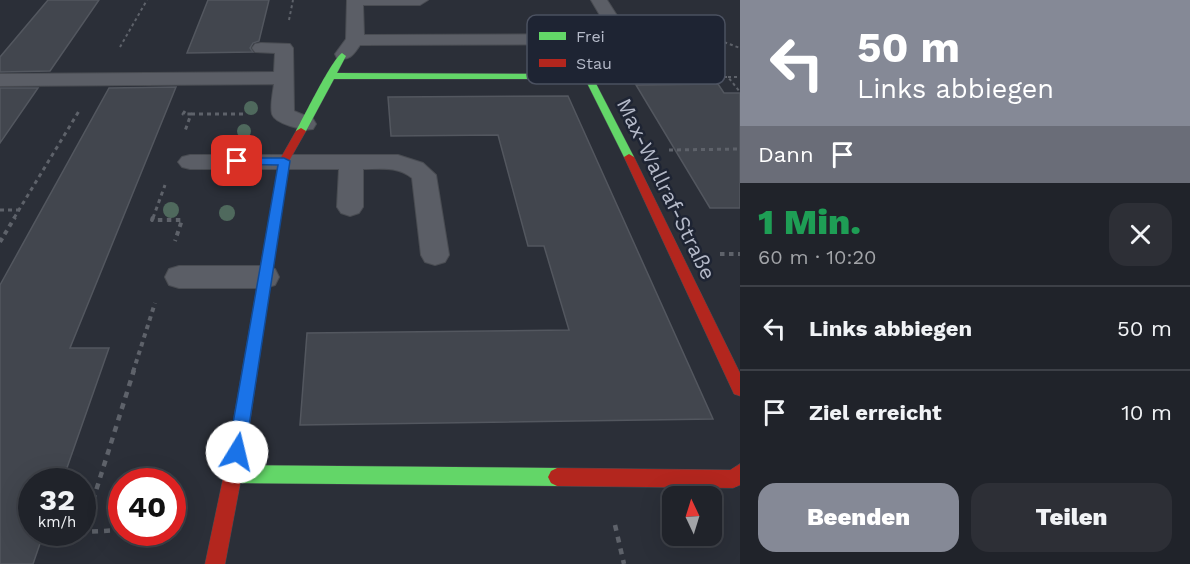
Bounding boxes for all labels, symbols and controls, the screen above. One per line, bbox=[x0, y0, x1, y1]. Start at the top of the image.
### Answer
legend bbox=[527, 15, 725, 84]
text: 50 m bbox=[857, 23, 960, 72]
icon: left bbox=[758, 24, 836, 102]
text: Frei bbox=[576, 27, 605, 46]
text: Stau bbox=[576, 54, 612, 73]
text: Links abbiegen bbox=[857, 73, 1054, 105]
street label: Max-Wallraf-Straße bbox=[612, 94, 721, 284]
pin bbox=[211, 135, 262, 186]
icon: arrive bbox=[826, 138, 859, 171]
text: Dann bbox=[758, 142, 814, 167]
icon: arrive bbox=[220, 144, 253, 177]
text: 1 Min. bbox=[758, 201, 861, 243]
button: close bbox=[1109, 203, 1172, 266]
text: 60 m · 10:20 bbox=[758, 245, 877, 269]
icon: left bbox=[758, 312, 791, 345]
text: Links abbiegen bbox=[809, 316, 972, 341]
text: 50 m bbox=[1117, 316, 1172, 341]
icon: arrive bbox=[758, 396, 791, 429]
text: Ziel erreicht bbox=[809, 400, 942, 425]
text: 10 m bbox=[1121, 400, 1172, 425]
position arrow bbox=[205, 420, 269, 484]
speed limit sign: 40 bbox=[108, 468, 186, 546]
text: 32 bbox=[39, 482, 75, 517]
button: Beenden bbox=[758, 483, 959, 552]
button: Teilen bbox=[971, 483, 1172, 552]
north arrow bbox=[662, 486, 722, 546]
map controls bbox=[662, 486, 722, 546]
text: km/h bbox=[38, 513, 76, 531]

